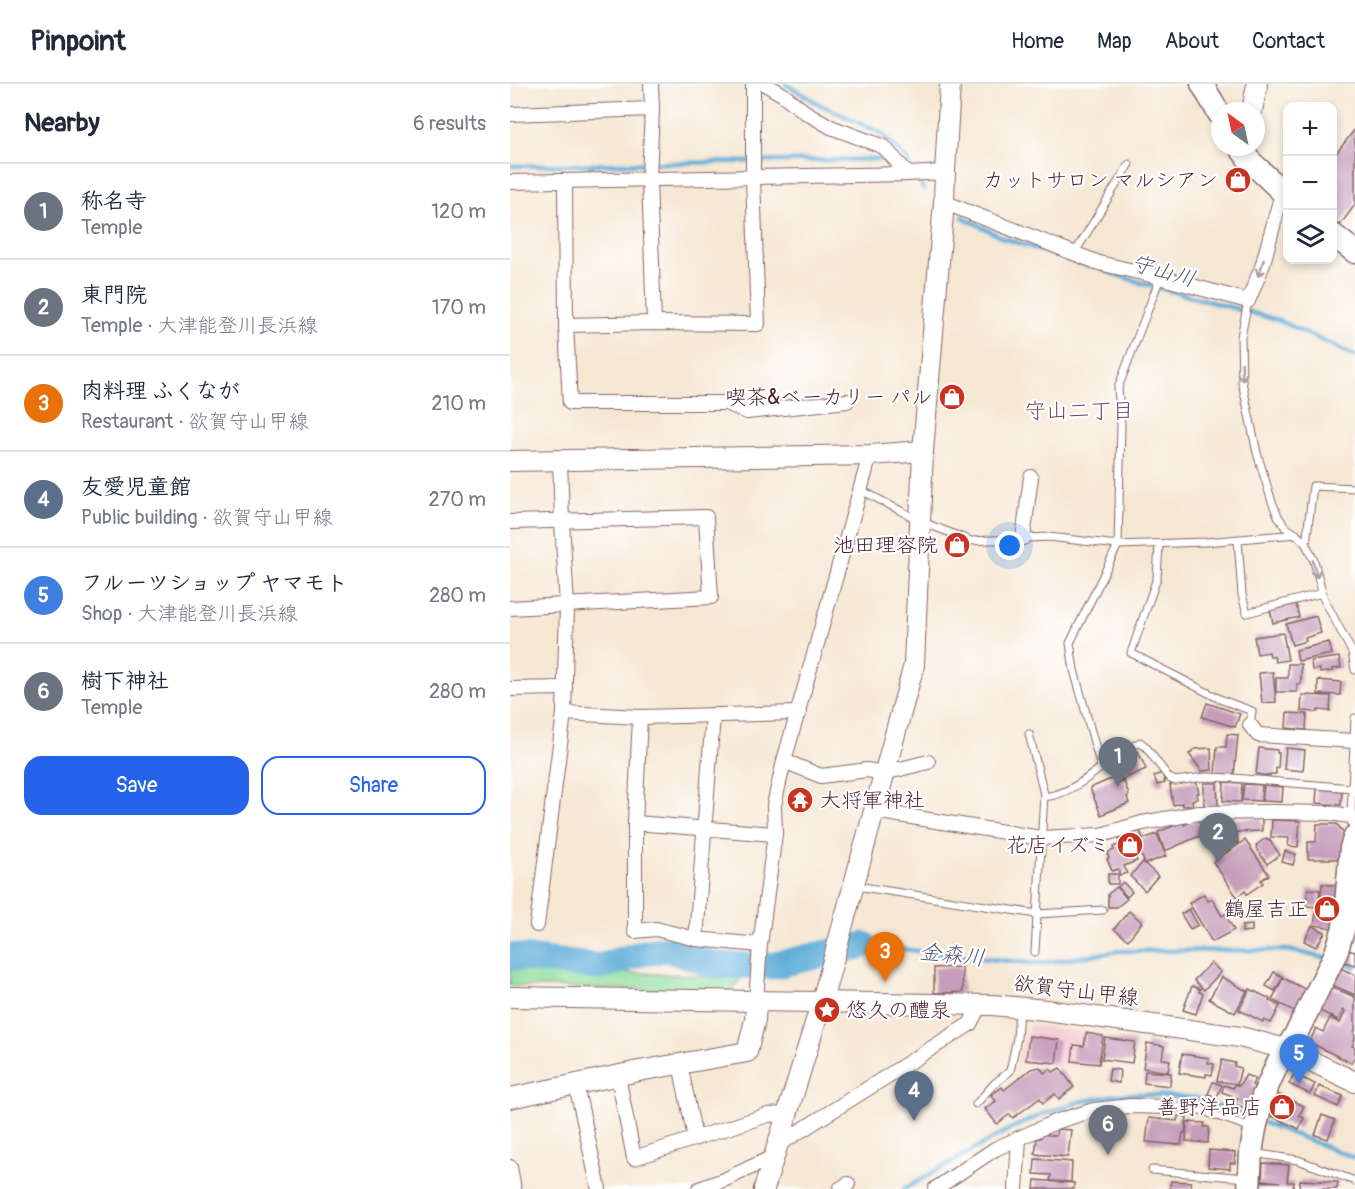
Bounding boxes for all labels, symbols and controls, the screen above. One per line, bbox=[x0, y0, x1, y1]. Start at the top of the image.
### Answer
text: Pinpoint bbox=[30, 24, 126, 59]
text: Home bbox=[1011, 28, 1064, 55]
text: Map bbox=[1097, 28, 1132, 55]
text: About bbox=[1165, 28, 1219, 55]
text: Contact bbox=[1252, 28, 1325, 55]
north arrow bbox=[1211, 102, 1265, 156]
map controls bbox=[1283, 102, 1337, 264]
button: + bbox=[1283, 102, 1337, 156]
text: Nearby bbox=[24, 107, 100, 139]
text: 6 results bbox=[413, 111, 486, 136]
button: − bbox=[1283, 156, 1337, 210]
shop icon: カットサロン マルシアン bbox=[1223, 165, 1253, 195]
place label: カットサロン マルシアン bbox=[983, 167, 1218, 194]
text: 称名寺 bbox=[81, 187, 147, 215]
text: 1 bbox=[40, 199, 47, 224]
text: 120 m bbox=[431, 199, 486, 224]
button: layers bbox=[1283, 210, 1337, 264]
text: Temple bbox=[81, 215, 142, 240]
water label: 守山川 bbox=[1127, 248, 1199, 294]
one-way arrow bbox=[1255, 258, 1266, 277]
text: 東門院 bbox=[81, 281, 147, 309]
text: 2 bbox=[38, 295, 49, 320]
text: 170 m bbox=[432, 295, 486, 320]
text: Temple · 大津能登川長浜線 bbox=[81, 313, 318, 338]
one-way arrow bbox=[1236, 362, 1247, 382]
text: 肉料理 ふくなが bbox=[81, 377, 240, 405]
shop icon: 喫茶&ベーカリー パル bbox=[937, 382, 967, 412]
place label: 喫茶&ベーカリー パル bbox=[725, 384, 932, 411]
text: 3 bbox=[38, 391, 49, 416]
text: 210 m bbox=[431, 391, 486, 416]
district label: 守山二丁目 bbox=[1024, 397, 1134, 425]
text: Restaurant · 欲賀守山甲線 bbox=[81, 409, 309, 434]
text: 友愛児童館 bbox=[81, 473, 191, 501]
text: 4 bbox=[38, 487, 49, 512]
text: 270 m bbox=[428, 487, 486, 512]
text: Public building · 欲賀守山甲線 bbox=[81, 505, 333, 530]
shop icon: 池田理容院 bbox=[942, 530, 972, 560]
your location bbox=[995, 531, 1024, 560]
place label: 池田理容院 bbox=[833, 532, 938, 559]
one-way arrow bbox=[1310, 559, 1322, 578]
text: フルーツショップ ヤマモト bbox=[81, 569, 348, 597]
text: 5 bbox=[38, 583, 49, 608]
text: 280 m bbox=[429, 583, 486, 608]
text: Shop · 大津能登川長浜線 bbox=[81, 601, 298, 626]
text: 樹下神社 bbox=[81, 667, 169, 695]
text: 6 bbox=[38, 679, 49, 704]
text: 280 m bbox=[429, 679, 486, 704]
text: Temple bbox=[81, 695, 142, 720]
pin: 1 bbox=[1098, 738, 1138, 787]
button: Save bbox=[24, 756, 249, 815]
button: Share bbox=[261, 756, 486, 815]
temple icon: 大将軍神社 bbox=[785, 785, 815, 815]
place label: 大将軍神社 bbox=[820, 787, 925, 814]
pin: 2 bbox=[1198, 814, 1238, 863]
shop icon: 花店イズミ bbox=[1115, 830, 1145, 860]
place label: 花店イズミ bbox=[1006, 832, 1110, 859]
shop icon: 鶴屋吉正 bbox=[1312, 894, 1342, 924]
place label: 鶴屋吉正 bbox=[1224, 896, 1308, 923]
pin: 3 bbox=[866, 932, 904, 982]
water label: 金森川 bbox=[918, 938, 986, 972]
street label: 欲賀守山甲線 bbox=[1012, 970, 1140, 1012]
place icon: 悠久の醴泉 bbox=[812, 995, 842, 1025]
place label: 悠久の醴泉 bbox=[846, 997, 951, 1024]
pin: 5 bbox=[1280, 1034, 1318, 1084]
pin: 4 bbox=[894, 1072, 934, 1121]
shop icon: 善野洋品店 bbox=[1267, 1092, 1297, 1122]
place label: 善野洋品店 bbox=[1157, 1094, 1262, 1121]
pin: 6 bbox=[1088, 1106, 1128, 1155]

